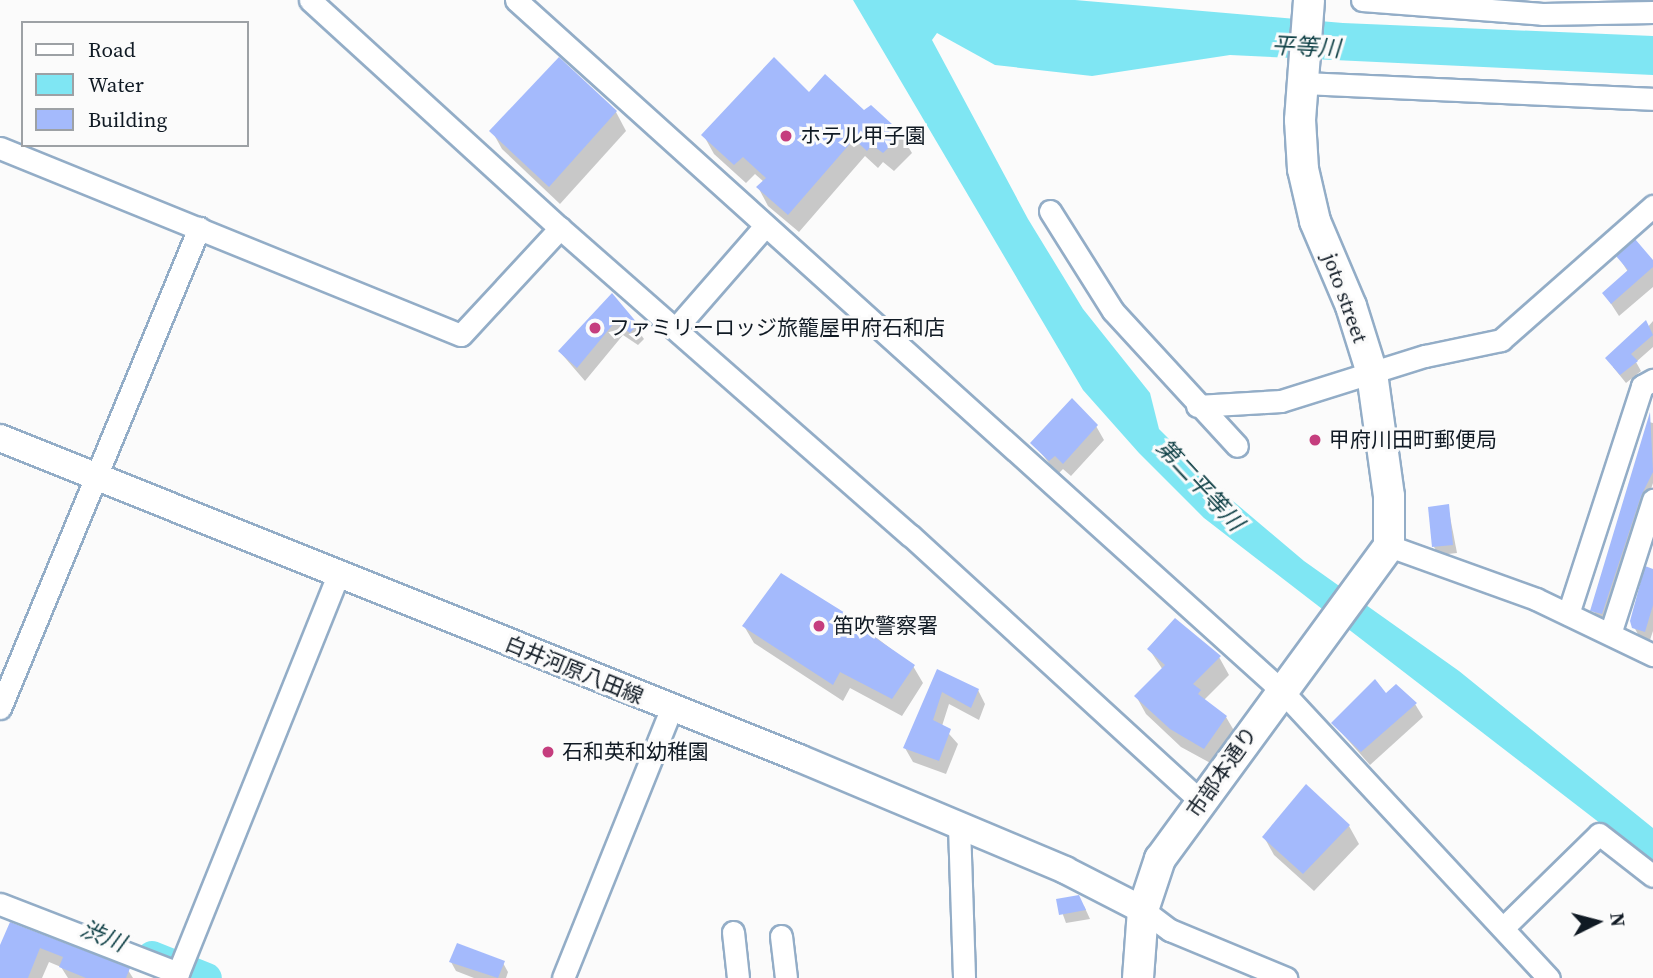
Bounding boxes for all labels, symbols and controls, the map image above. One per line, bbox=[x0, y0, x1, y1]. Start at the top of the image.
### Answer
legend bbox=[21, 21, 248, 147]
water label: 平等川 bbox=[1271, 31, 1341, 63]
text: Road bbox=[88, 35, 136, 64]
text: Water bbox=[88, 70, 144, 99]
text: Building bbox=[88, 105, 167, 134]
place label: ホテル甲子園 bbox=[800, 123, 926, 149]
marker: ホテル甲子園 bbox=[778, 128, 794, 144]
street label: joto street bbox=[1317, 250, 1373, 346]
place label: ファミリーロッジ旅籠屋甲府石和店 bbox=[609, 315, 945, 341]
marker: ファミリーロッジ旅籠屋甲府石和店 bbox=[587, 320, 603, 336]
place label: 甲府川田町郵便局 bbox=[1329, 427, 1497, 453]
marker: 甲府川田町郵便局 bbox=[1307, 432, 1323, 448]
water label: 第二平等川 bbox=[1151, 434, 1249, 536]
place label: 笛吹警察署 bbox=[833, 613, 938, 639]
marker: 笛吹警察署 bbox=[811, 618, 827, 634]
street label: 白井河原八田線 bbox=[501, 631, 647, 709]
street label: 市部本通り bbox=[1182, 722, 1262, 822]
place label: 石和英和幼稚園 bbox=[562, 739, 709, 765]
marker: 石和英和幼稚園 bbox=[540, 744, 556, 760]
north arrow bbox=[1562, 887, 1632, 957]
text: N bbox=[1604, 912, 1632, 928]
water label: 渋川 bbox=[77, 915, 129, 957]

